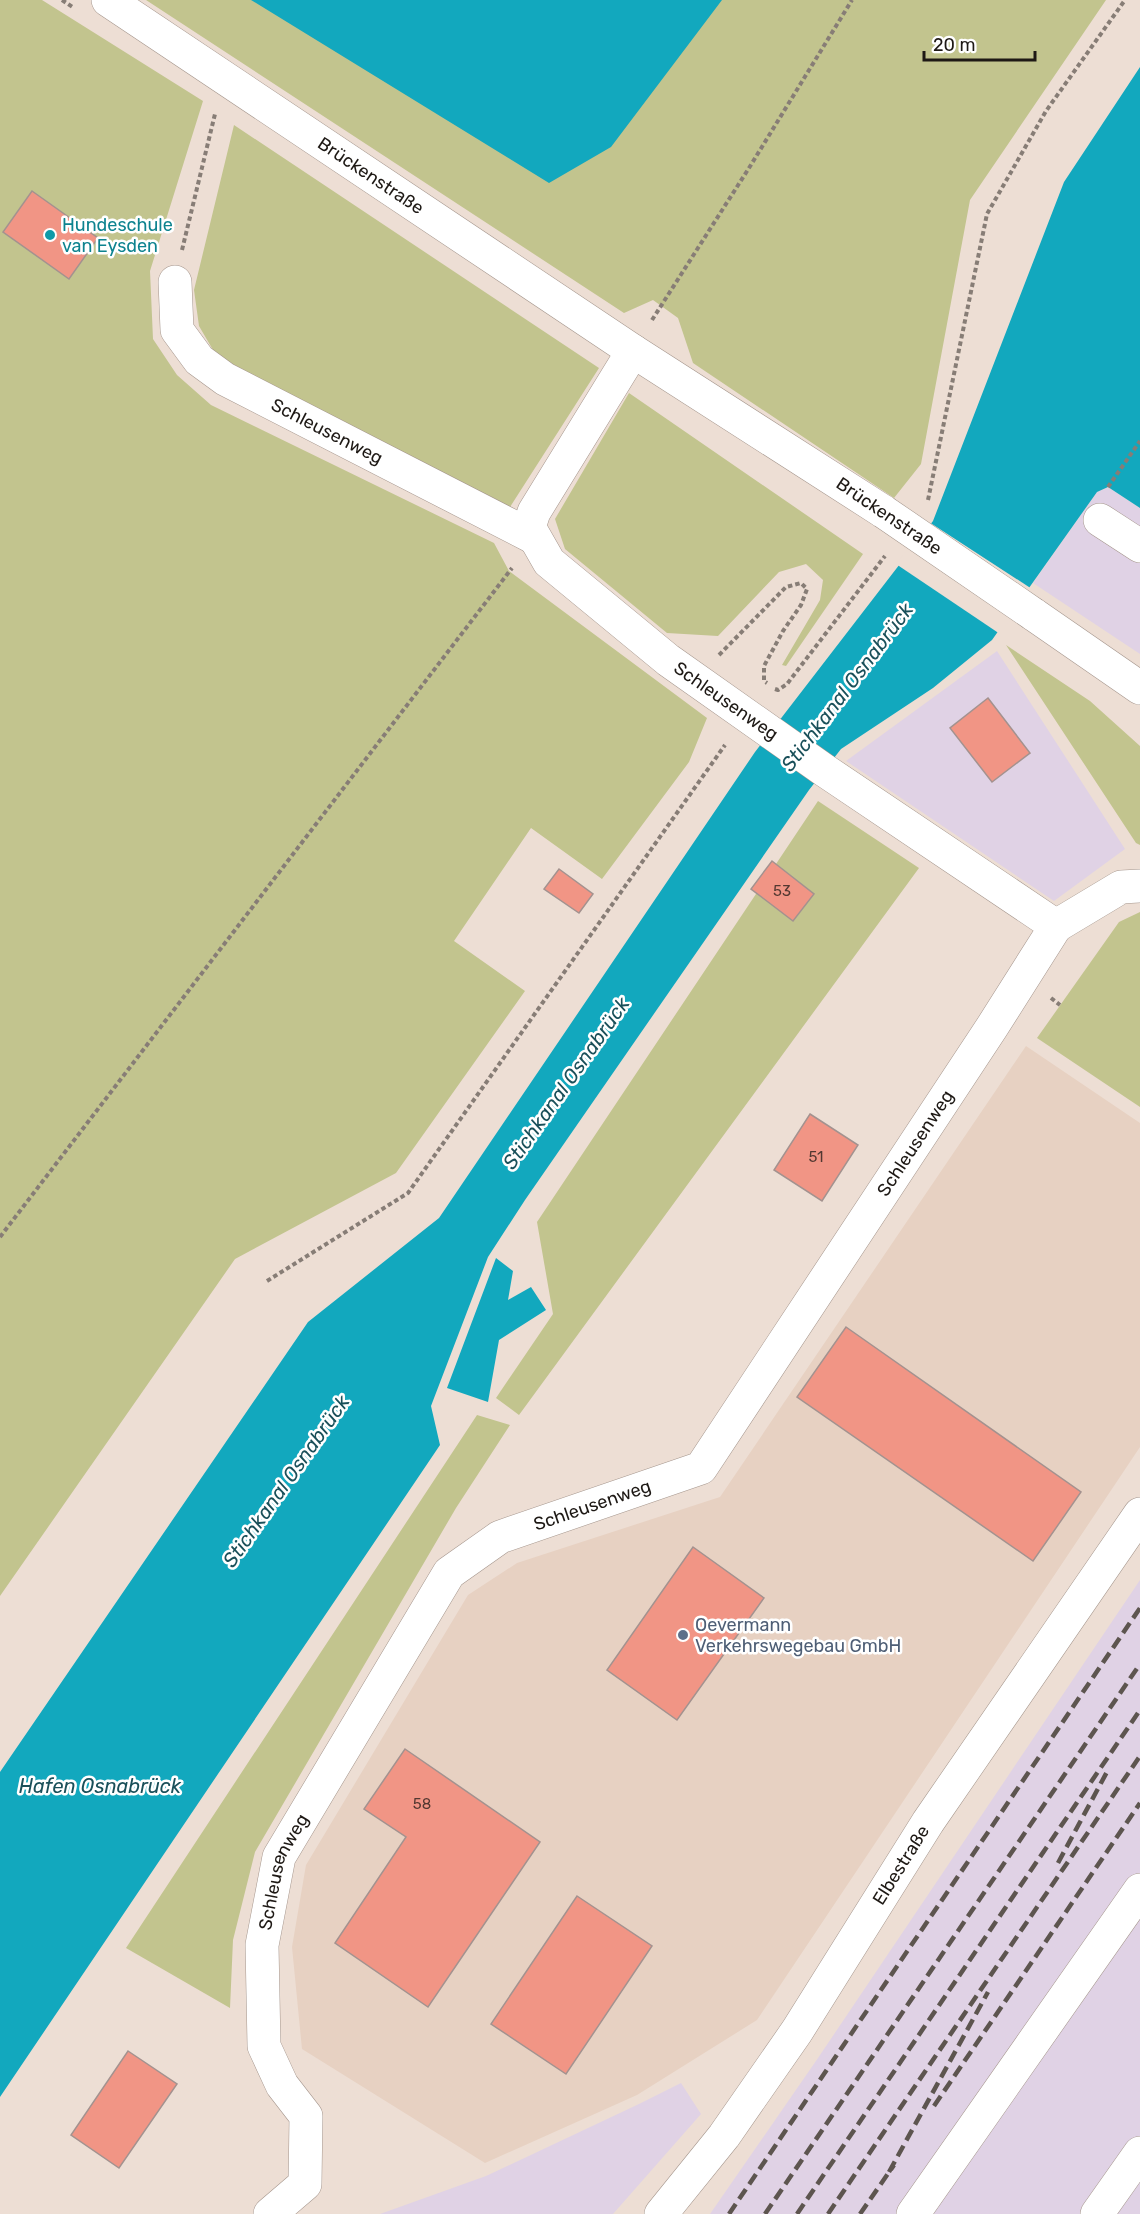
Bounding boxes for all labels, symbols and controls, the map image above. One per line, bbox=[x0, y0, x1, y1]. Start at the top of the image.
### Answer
scale bar bbox=[924, 24, 1035, 62]
text: 20 m bbox=[933, 34, 975, 56]
street label: Brückenstraße bbox=[313, 132, 428, 219]
place label: Hundeschule van Eysden bbox=[62, 214, 173, 257]
marker: Hundeschule van Eysden bbox=[43, 228, 57, 242]
street label: Schleusenweg bbox=[267, 394, 386, 469]
street label: Brückenstraße bbox=[832, 472, 946, 560]
water label: Stichkanal Osnabrück bbox=[776, 598, 918, 776]
street label: Schleusenweg bbox=[670, 657, 782, 745]
house number: 53 bbox=[773, 882, 791, 900]
water label: Stichkanal Osnabrück bbox=[498, 992, 635, 1174]
street label: Schleusenweg bbox=[872, 1086, 958, 1200]
house number: 51 bbox=[808, 1148, 824, 1166]
water label: Stichkanal Osnabrück bbox=[218, 1390, 355, 1572]
street label: Schleusenweg bbox=[531, 1475, 654, 1536]
place label: Oevermann Verkehrswegebau GmbH bbox=[695, 1614, 901, 1657]
marker: Oevermann Verkehrswegebau GmbH bbox=[676, 1628, 690, 1642]
water label: Hafen Osnabrück bbox=[19, 1774, 182, 1798]
house number: 58 bbox=[413, 1795, 431, 1813]
street label: Schleusenweg bbox=[254, 1810, 313, 1932]
street label: Elbestraße bbox=[868, 1821, 934, 1909]

